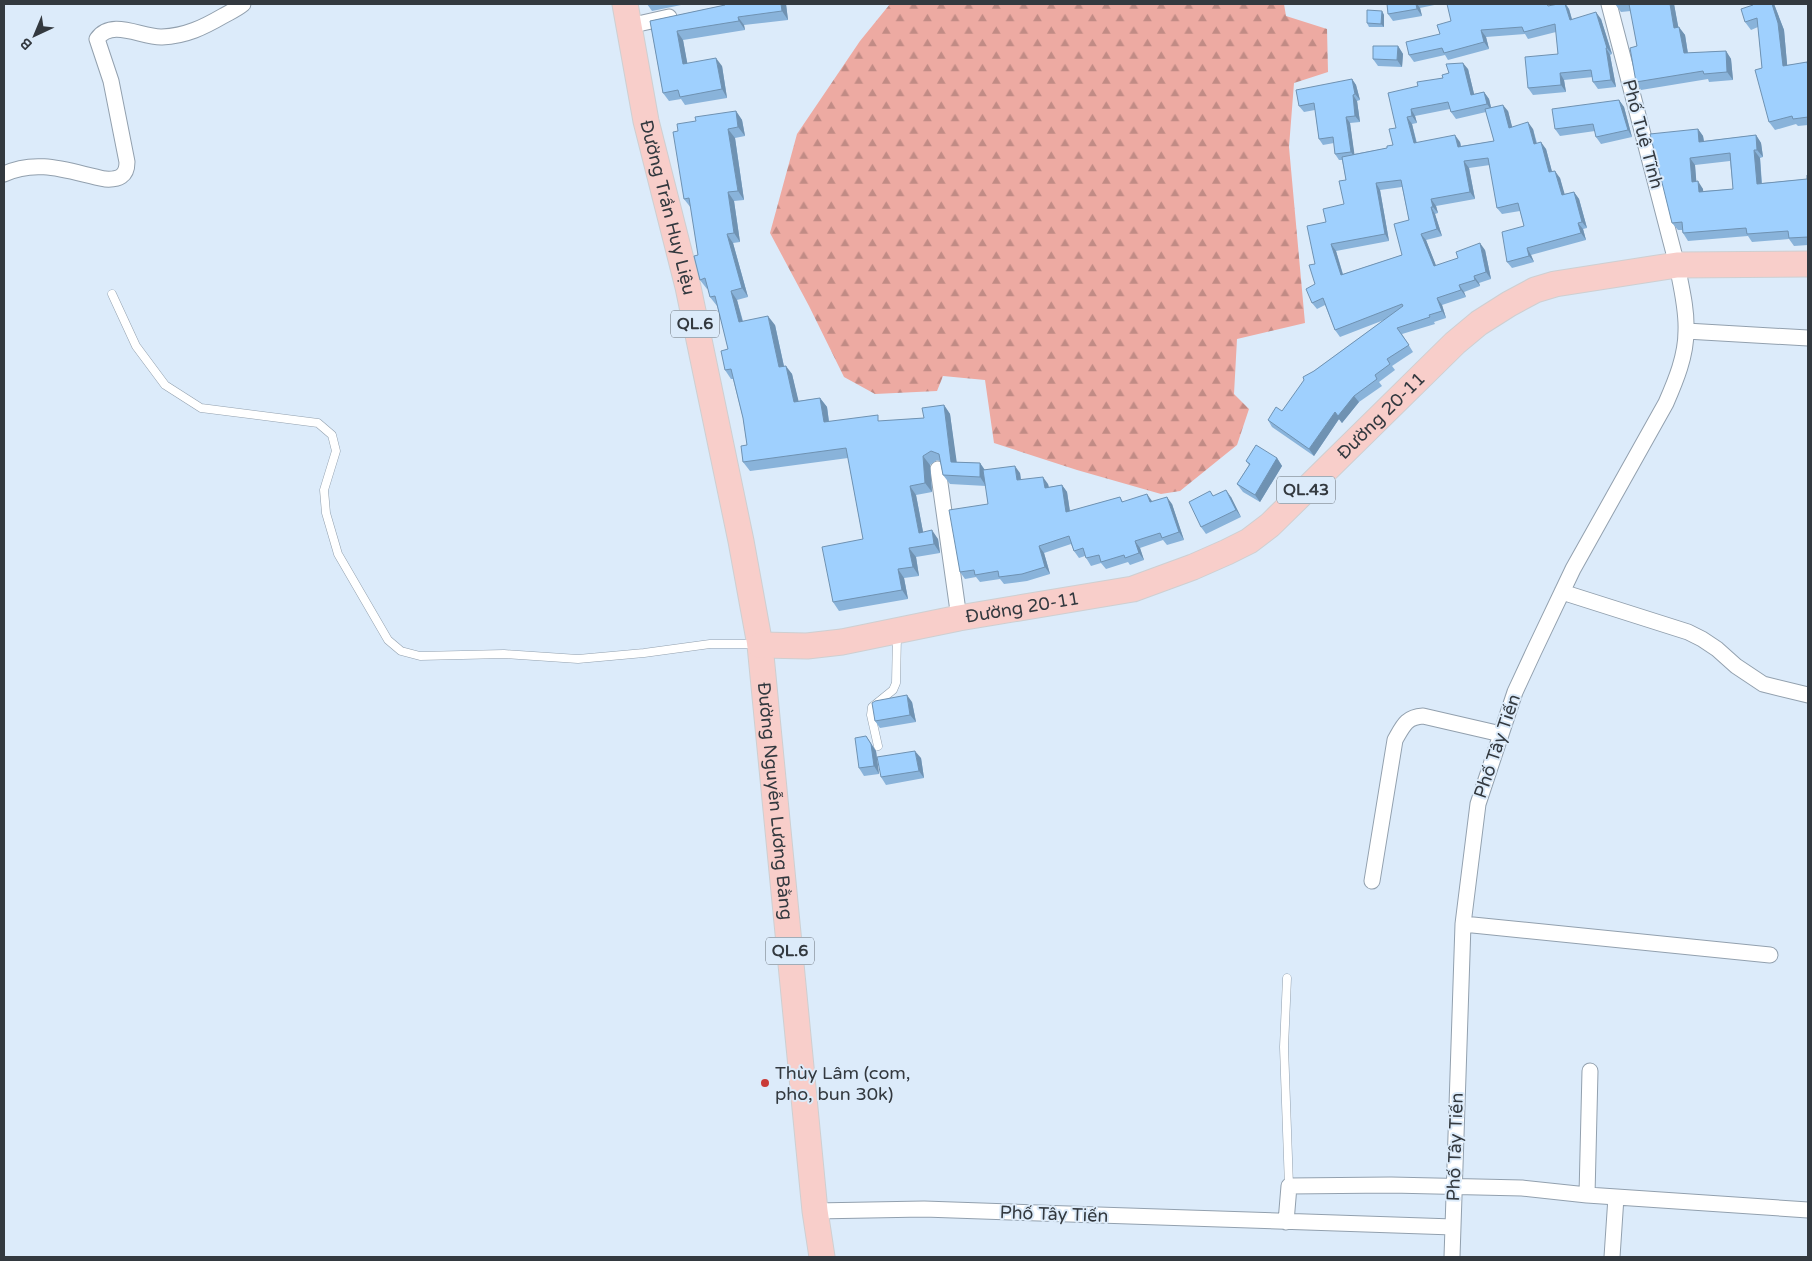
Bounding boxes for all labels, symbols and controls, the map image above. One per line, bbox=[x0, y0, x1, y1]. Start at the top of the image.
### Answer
north arrow bbox=[10, 10, 60, 60]
text: B bbox=[17, 34, 36, 53]
street label: Phố Tuệ Tĩnh bbox=[1618, 77, 1668, 191]
street label: Đường Trần Huy Liệu bbox=[635, 118, 700, 297]
road number: QL.6 bbox=[671, 310, 719, 338]
street label: Đường 20-11 bbox=[1332, 367, 1430, 464]
road number: QL.43 bbox=[1277, 476, 1335, 504]
street label: Đường 20-11 bbox=[964, 587, 1081, 628]
street label: Đường Nguyễn Lương Bằng bbox=[753, 681, 798, 921]
street label: Phố Tây Tiến bbox=[1469, 691, 1525, 801]
road number: QL.6 bbox=[766, 938, 814, 964]
place label: Thùy Lâm (com, pho, bun 30k) bbox=[775, 1062, 911, 1105]
marker: Thùy Lâm (com, pho, bun 30k) bbox=[759, 1077, 771, 1089]
street label: Phố Tây Tiến bbox=[1442, 1092, 1468, 1202]
street label: Phố Tây Tiến bbox=[999, 1201, 1109, 1227]

